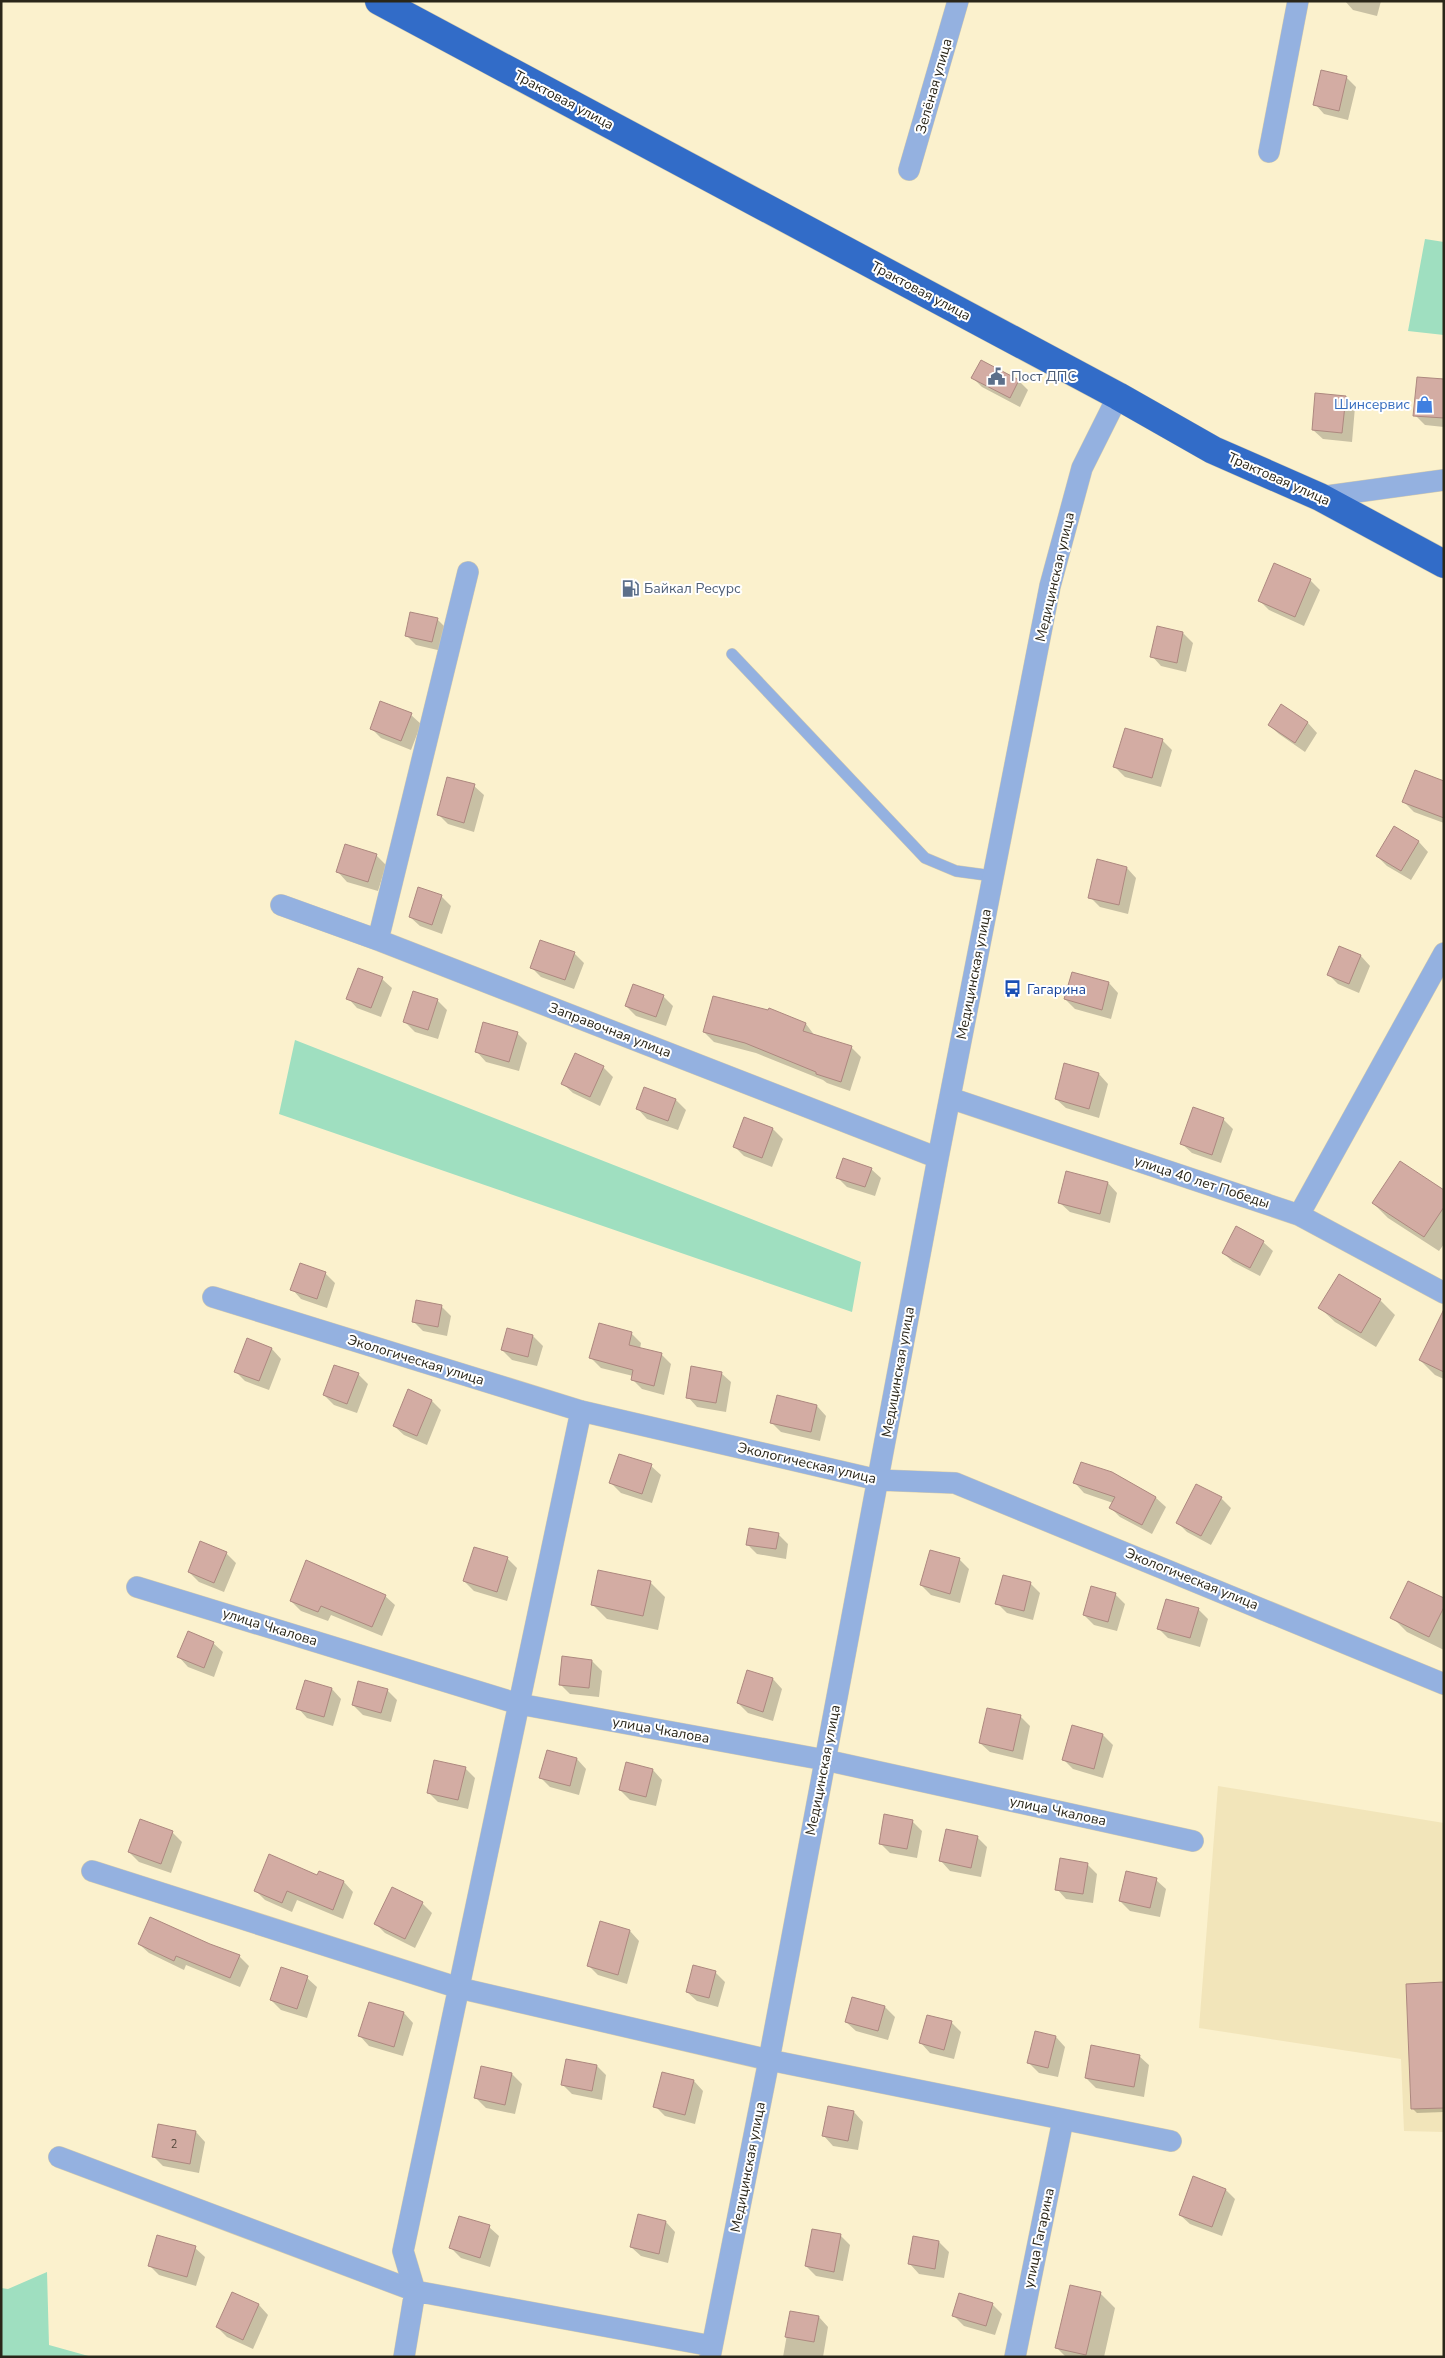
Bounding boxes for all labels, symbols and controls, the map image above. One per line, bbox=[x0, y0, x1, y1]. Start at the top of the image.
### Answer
street label: Зелёная улица bbox=[911, 36, 957, 136]
street label: Трактовая улица bbox=[511, 66, 617, 134]
street label: Трактовая улица bbox=[868, 257, 974, 325]
public building icon: Пост ДПС bbox=[987, 366, 1007, 386]
place label: Пост ДПС bbox=[1011, 367, 1077, 386]
shop icon: Шинсервис bbox=[1414, 394, 1434, 414]
place label: Шинсервис bbox=[1334, 395, 1410, 414]
street label: Трактовая улица bbox=[1225, 448, 1333, 510]
street label: Медицинская улица bbox=[1031, 510, 1079, 644]
fuel station icon: Байкал Ресурс bbox=[620, 578, 640, 598]
place label: Байкал Ресурс bbox=[644, 579, 741, 598]
street label: Медицинская улица bbox=[952, 907, 996, 1041]
bus stop icon: Гагарина bbox=[1003, 979, 1023, 999]
place label: Гагарина bbox=[1027, 980, 1086, 999]
street label: Заправочная улица bbox=[546, 998, 674, 1062]
street label: улица 40 лет Победы bbox=[1132, 1151, 1272, 1213]
street label: Медицинская улица bbox=[877, 1305, 919, 1439]
street label: Экологическая улица bbox=[345, 1330, 487, 1390]
street label: Экологическая улица bbox=[736, 1438, 878, 1488]
street label: Экологическая улица bbox=[1123, 1544, 1261, 1614]
street label: улица Чкалова bbox=[220, 1604, 320, 1650]
street label: Медицинская улица bbox=[801, 1703, 845, 1837]
street label: улица Чкалова bbox=[611, 1712, 711, 1748]
street label: улица Чкалова bbox=[1008, 1792, 1108, 1830]
street label: Медицинская улица bbox=[726, 2100, 770, 2234]
house number: 2 bbox=[171, 2137, 177, 2152]
street label: улица Гагарина bbox=[1019, 2186, 1059, 2290]

